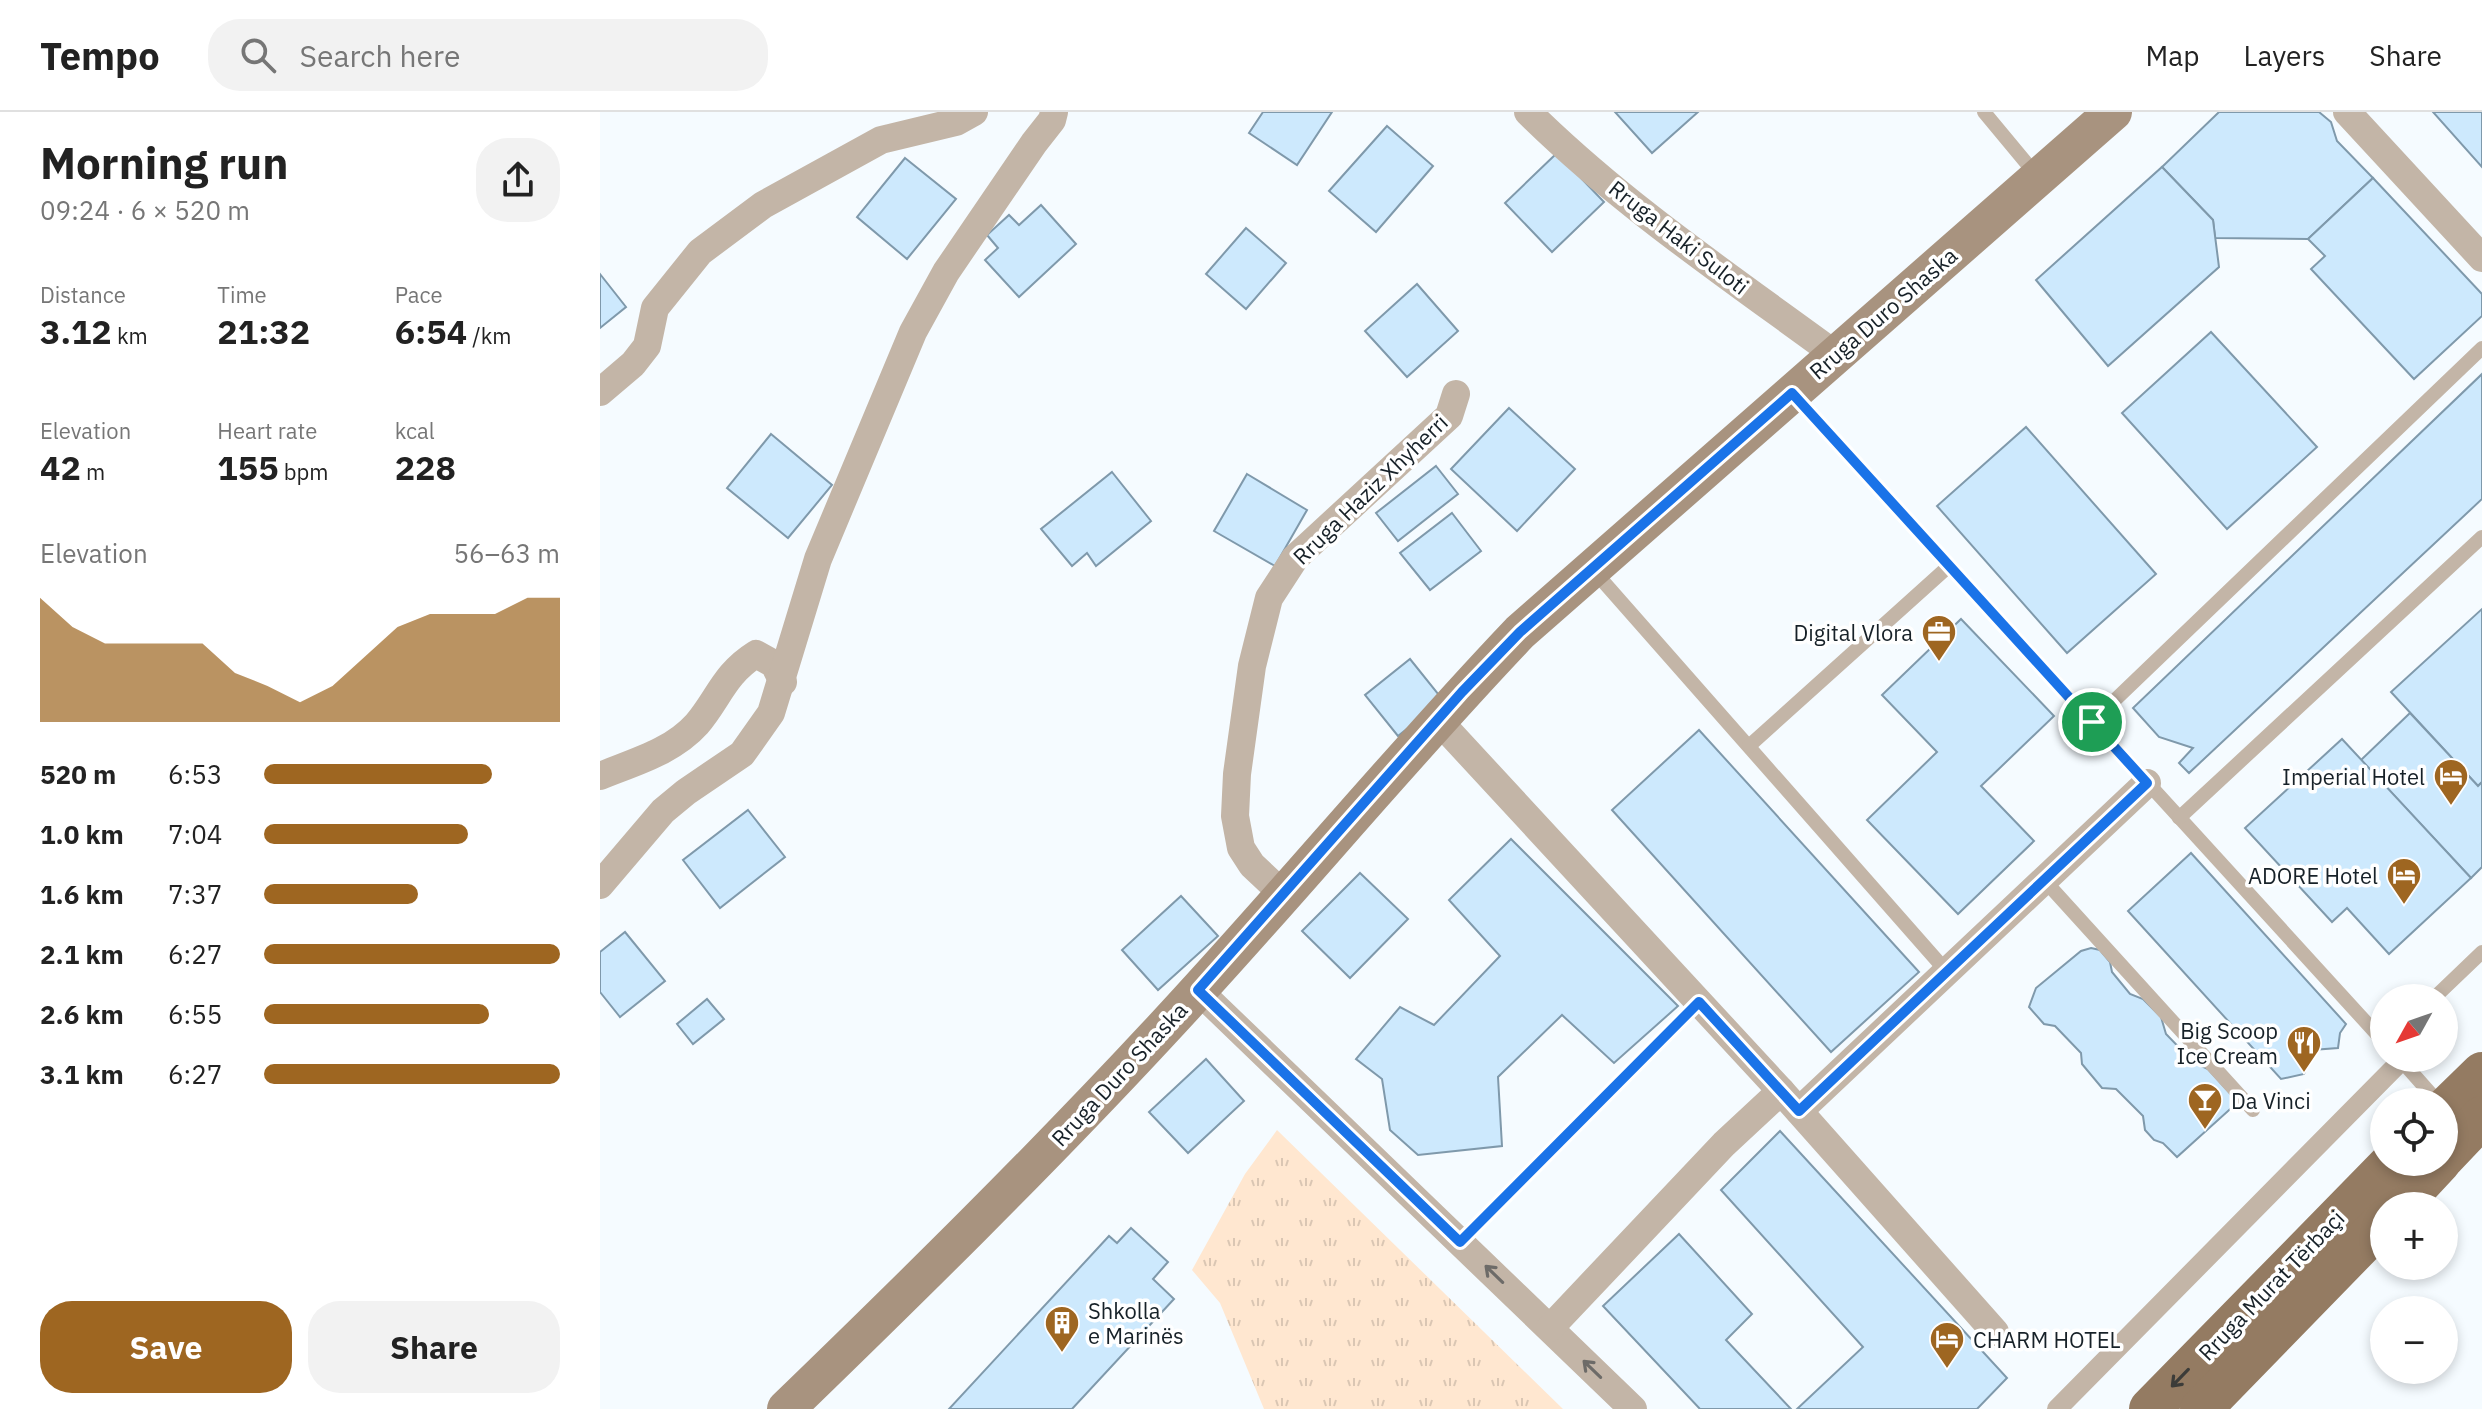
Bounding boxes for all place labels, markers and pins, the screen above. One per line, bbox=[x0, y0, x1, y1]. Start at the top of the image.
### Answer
office icon: Digital Vlora bbox=[1920, 613, 1958, 663]
place label: Digital Vlora bbox=[1794, 618, 1913, 647]
pin bbox=[2058, 688, 2126, 756]
hotel icon: Imperial Hotel bbox=[2432, 757, 2470, 807]
place label: Imperial Hotel bbox=[2282, 762, 2425, 791]
hotel icon: ADORE Hotel bbox=[2385, 856, 2423, 906]
place label: ADORE Hotel bbox=[2248, 861, 2378, 890]
place label: Big Scoop Ice Cream bbox=[2176, 1016, 2278, 1070]
restaurant icon: Big Scoop Ice Cream bbox=[2285, 1024, 2323, 1074]
bar icon: Da Vinci bbox=[2186, 1081, 2224, 1131]
place label: Da Vinci bbox=[2231, 1086, 2311, 1115]
place label: Shkolla e Marinës bbox=[1088, 1296, 1184, 1350]
building icon: Shkolla e Marinës bbox=[1043, 1304, 1081, 1354]
hotel icon: CHARM HOTEL bbox=[1928, 1320, 1966, 1370]
place label: CHARM HOTEL bbox=[1973, 1325, 2121, 1354]

